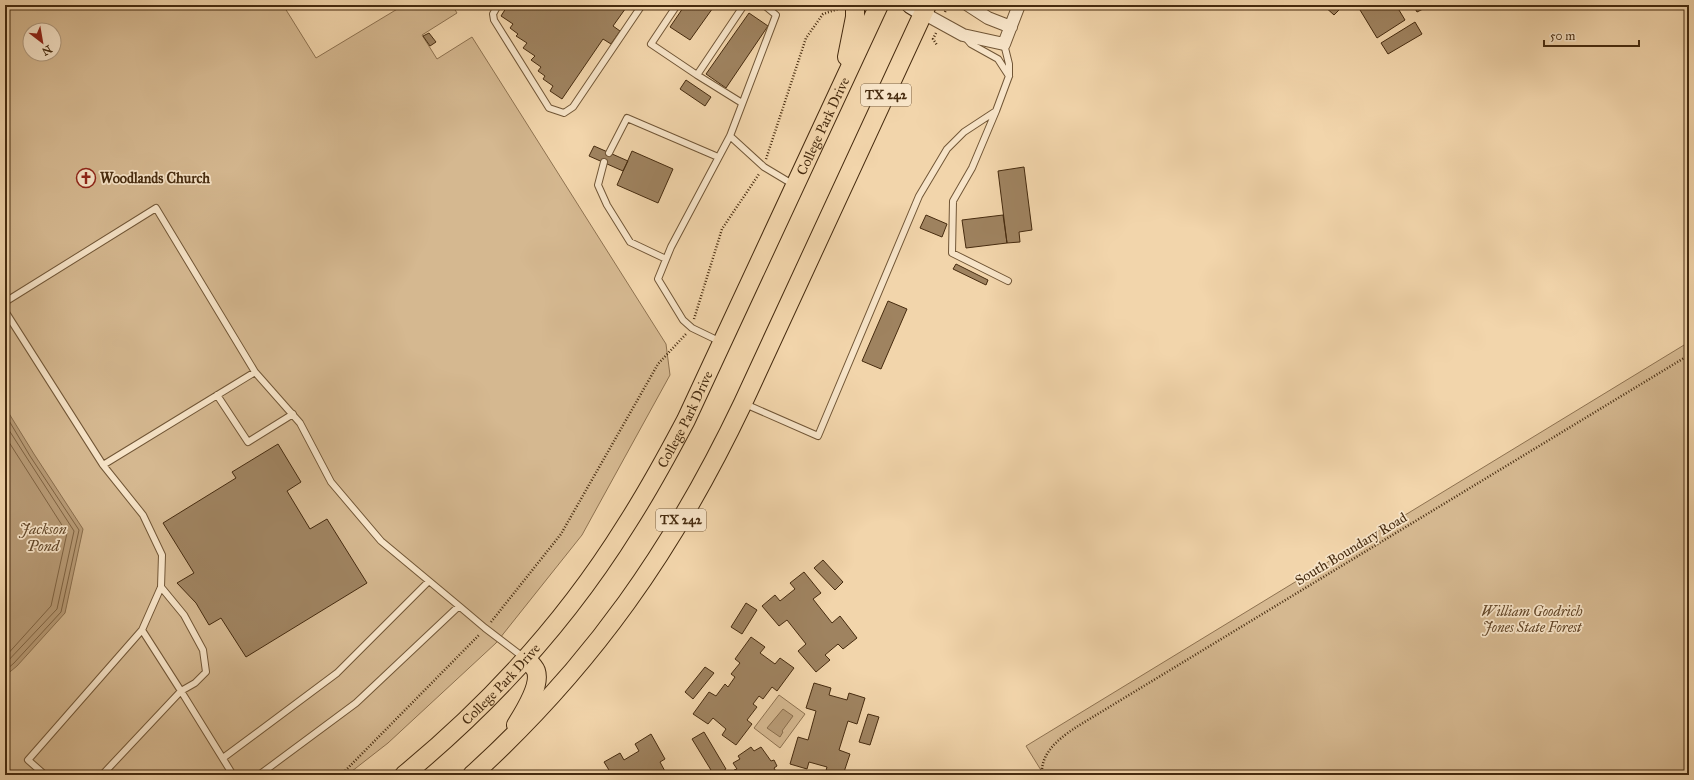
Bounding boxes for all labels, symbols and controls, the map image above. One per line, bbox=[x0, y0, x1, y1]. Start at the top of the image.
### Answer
north arrow bbox=[22, 22, 62, 62]
scale bar bbox=[1544, 22, 1639, 48]
text: 50 m bbox=[1550, 29, 1575, 43]
text: N bbox=[39, 42, 54, 58]
street label: College Park Drive bbox=[793, 74, 853, 178]
road number: TX 242 bbox=[861, 84, 911, 106]
church icon: Woodlands Church bbox=[75, 167, 97, 189]
place label: Woodlands Church bbox=[100, 170, 210, 187]
street label: College Park Drive bbox=[653, 368, 716, 471]
road number: TX 242 bbox=[656, 509, 706, 531]
street label: South Boundary Road bbox=[1292, 509, 1410, 589]
water label: Jackson Pond bbox=[19, 520, 67, 555]
park label: William Goodrich Jones State Forest bbox=[1481, 603, 1583, 636]
street label: College Park Drive bbox=[458, 640, 544, 728]

